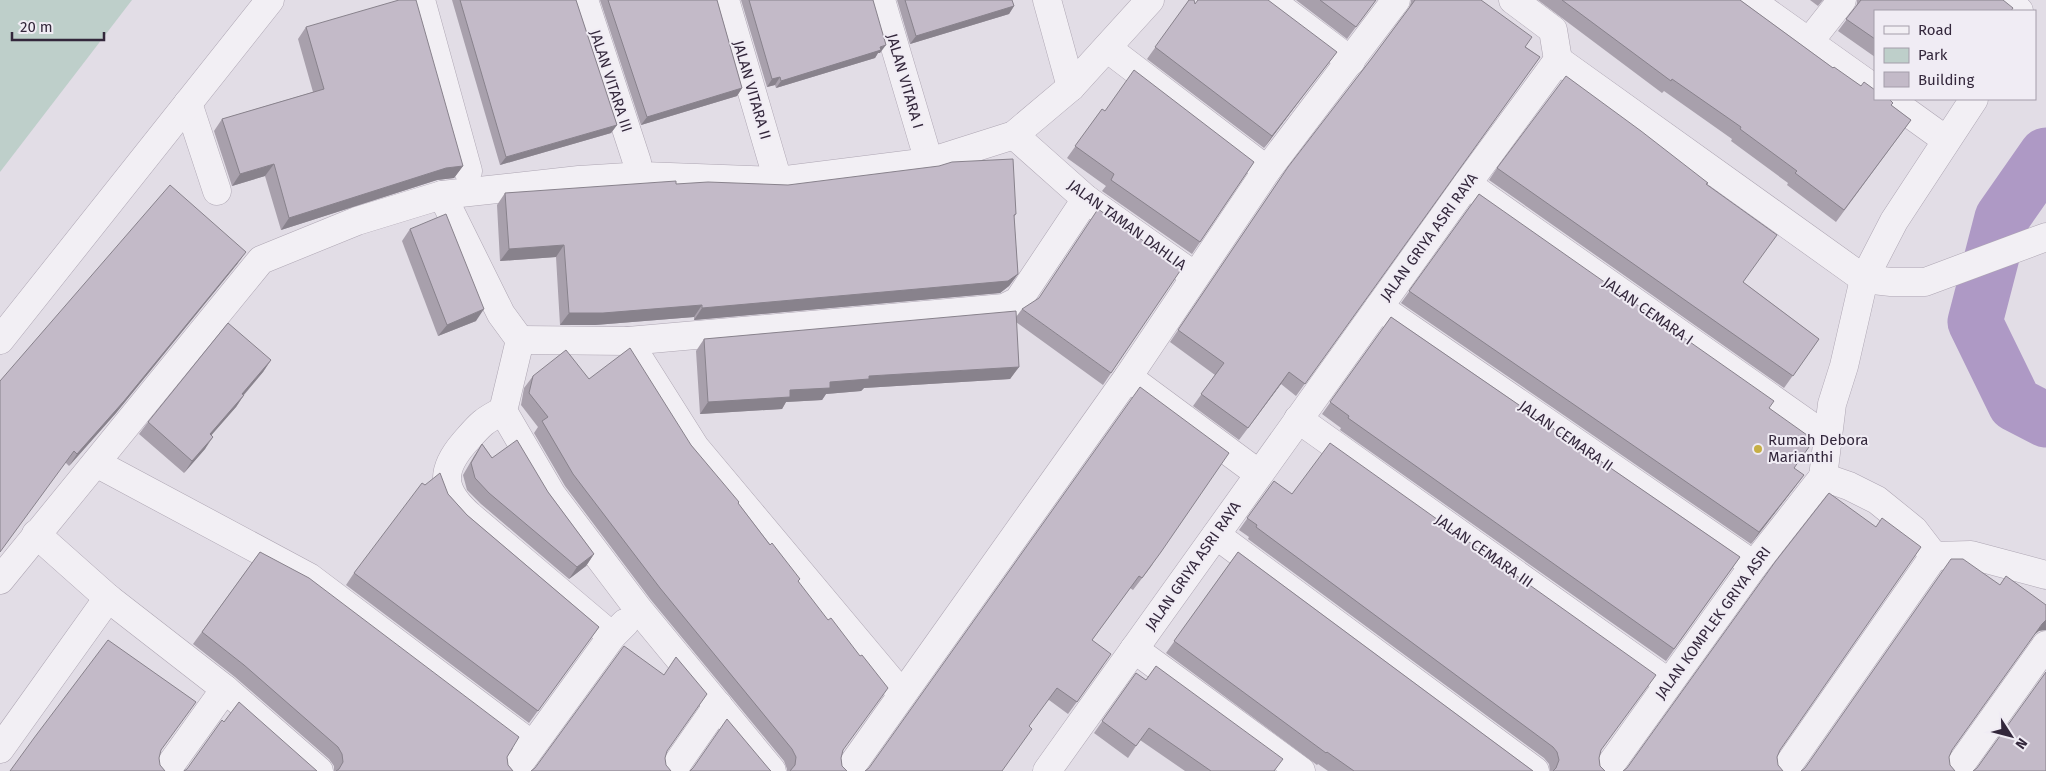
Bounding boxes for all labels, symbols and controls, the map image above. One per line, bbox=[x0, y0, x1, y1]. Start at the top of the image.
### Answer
scale bar bbox=[12, 10, 105, 42]
legend bbox=[1874, 10, 2036, 100]
text: 20 m bbox=[20, 18, 53, 36]
text: Road bbox=[1918, 21, 1953, 39]
street label: JALAN VITARA III bbox=[586, 27, 636, 135]
street label: JALAN VITARA I bbox=[883, 31, 927, 131]
street label: JALAN VITARA II bbox=[729, 38, 775, 142]
text: Park bbox=[1918, 46, 1948, 64]
text: Building bbox=[1918, 71, 1974, 89]
street label: JALAN GRIYA ASRI RAYA bbox=[1377, 169, 1482, 305]
street label: JALAN TAMAN DAHLIA bbox=[1064, 176, 1190, 274]
street label: JALAN CEMARA I bbox=[1599, 273, 1697, 349]
street label: JALAN CEMARA II bbox=[1516, 397, 1616, 475]
place label: Rumah Debora Marianthi bbox=[1768, 431, 1869, 466]
marker: Rumah Debora Marianthi bbox=[1752, 443, 1764, 455]
street label: JALAN GRIYA ASRI RAYA bbox=[1142, 498, 1245, 634]
street label: JALAN CEMARA III bbox=[1432, 511, 1536, 591]
street label: JALAN KOMPLEK GRIYA ASRI bbox=[1652, 543, 1774, 703]
north arrow bbox=[1986, 711, 2036, 761]
text: N bbox=[2012, 735, 2031, 752]

